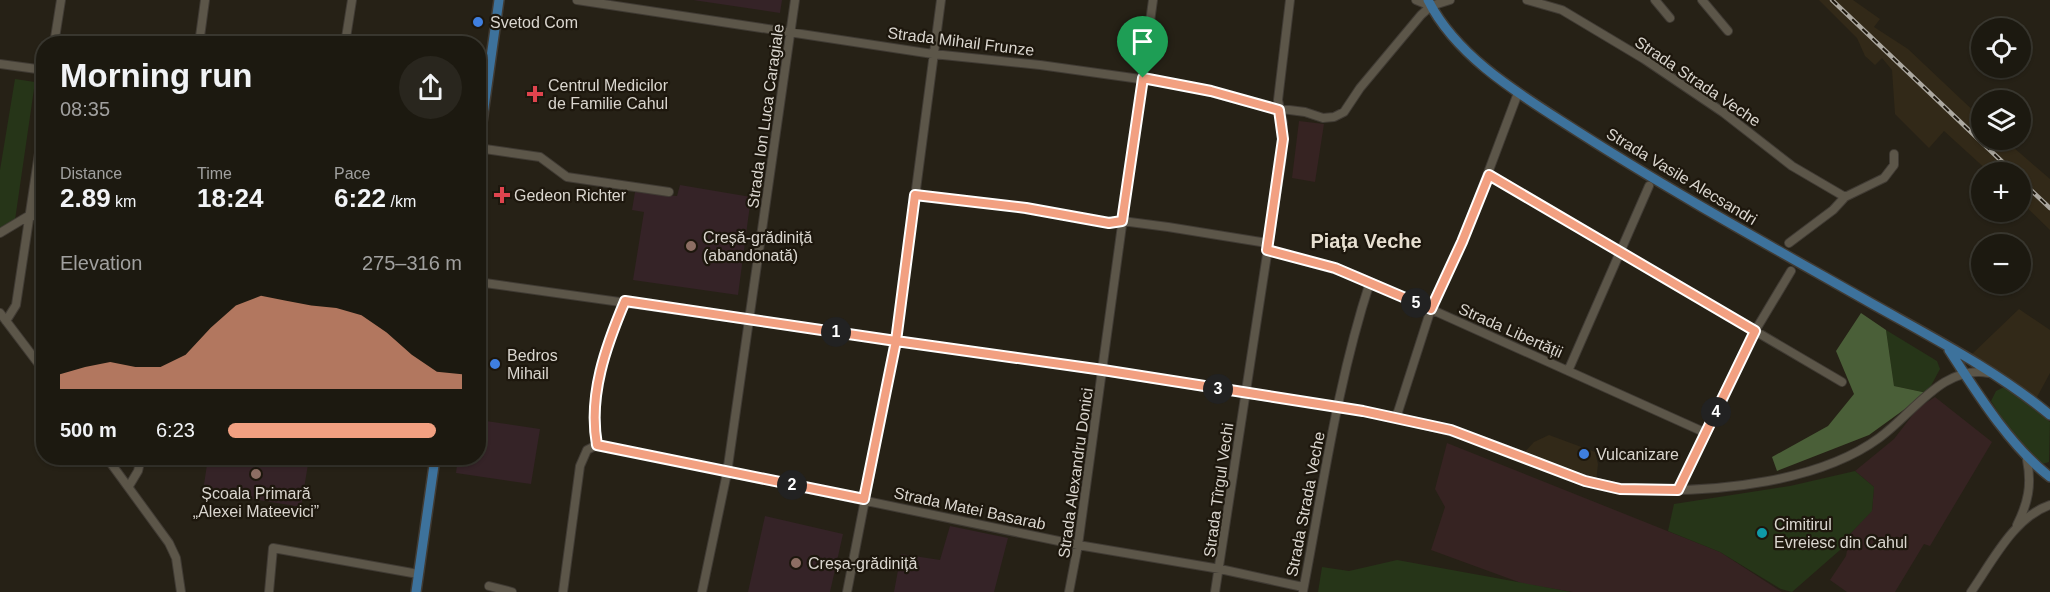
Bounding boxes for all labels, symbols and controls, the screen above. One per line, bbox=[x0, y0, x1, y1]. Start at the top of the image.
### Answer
place label: Svetod Com bbox=[490, 14, 578, 31]
marker: Svetod Com bbox=[471, 15, 485, 29]
pin bbox=[1117, 16, 1168, 78]
map controls bbox=[1971, 18, 2031, 294]
button: locate bbox=[1971, 18, 2031, 78]
street label: Strada Ion Luca Caragiale bbox=[744, 23, 787, 209]
street label: Strada Mihail Frunze bbox=[887, 24, 1035, 59]
icon: arrive bbox=[1126, 25, 1159, 58]
street label: Strada Strada Veche bbox=[1632, 33, 1764, 130]
button: share bbox=[399, 56, 462, 119]
text: Morning run bbox=[60, 57, 252, 94]
place label: Centrul Medicilor de Familie Cahul bbox=[548, 77, 669, 112]
marker: Centrul Medicilor de Familie Cahul bbox=[526, 85, 544, 103]
button: layers bbox=[1971, 90, 2031, 150]
text: 08:35 bbox=[60, 98, 110, 120]
street label: Strada Vasile Alecsandri bbox=[1604, 125, 1760, 228]
button: + bbox=[1971, 162, 2031, 222]
text: Distance bbox=[60, 165, 122, 182]
text: Time bbox=[197, 165, 232, 182]
text: Pace bbox=[334, 165, 370, 182]
text: 2.89 bbox=[60, 183, 111, 213]
text: 18:24 bbox=[197, 183, 264, 213]
text: 6:22 bbox=[334, 183, 386, 213]
place label: Gedeon Richter bbox=[514, 187, 627, 204]
marker: Gedeon Richter bbox=[495, 188, 509, 202]
text: km bbox=[111, 193, 136, 210]
text: /km bbox=[386, 193, 416, 210]
place label: Creșă-grădiniță (abandonată) bbox=[703, 229, 812, 264]
district label: Piața Veche bbox=[1310, 230, 1422, 252]
button: − bbox=[1971, 234, 2031, 294]
marker: Creșă-grădiniță (abandonată) bbox=[684, 239, 698, 253]
text: Elevation bbox=[60, 252, 142, 274]
text: 275–316 m bbox=[362, 252, 462, 274]
pin: 5 bbox=[1401, 288, 1431, 318]
text: 5 bbox=[1412, 294, 1420, 311]
street label: Strada Libertății bbox=[1456, 300, 1565, 361]
pin: 1 bbox=[821, 317, 851, 347]
text: 1 bbox=[832, 323, 840, 340]
place label: Bedros Mihail bbox=[507, 347, 558, 382]
marker: Bedros Mihail bbox=[488, 357, 502, 371]
pin: 3 bbox=[1203, 374, 1233, 404]
text: 3 bbox=[1214, 380, 1222, 397]
street label: Strada Alexandru Donici bbox=[1055, 387, 1096, 559]
pin: 4 bbox=[1701, 397, 1731, 427]
text: 4 bbox=[1712, 403, 1720, 420]
text: 500 m bbox=[60, 419, 117, 441]
text: 6:23 bbox=[156, 419, 195, 441]
street label: Strada Tîrgul Vechi bbox=[1201, 422, 1236, 558]
street label: Strada Strada Veche bbox=[1283, 430, 1328, 578]
place label: Vulcanizare bbox=[1596, 446, 1679, 463]
marker: Vulcanizare bbox=[1577, 447, 1591, 461]
marker: Școala Primară „Alexei Mateevici” bbox=[249, 467, 263, 481]
pin: 2 bbox=[777, 470, 807, 500]
text: 2 bbox=[788, 476, 796, 493]
street label: Strada Matei Basarab bbox=[892, 484, 1047, 533]
place label: Școala Primară „Alexei Mateevici” bbox=[193, 485, 319, 520]
place label: Cimitirul Evreiesc din Cahul bbox=[1774, 516, 1907, 551]
marker: Cimitirul Evreiesc din Cahul bbox=[1755, 526, 1769, 540]
place label: Creșa-grădiniță bbox=[808, 555, 917, 572]
marker: Creșa-grădiniță bbox=[789, 556, 803, 570]

